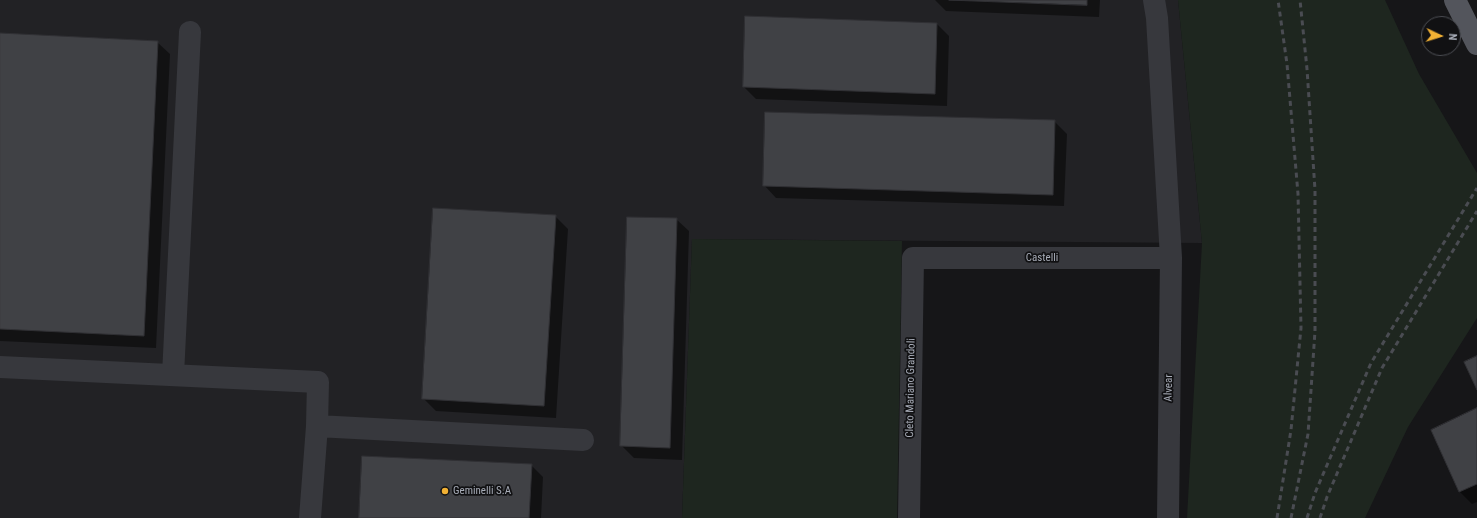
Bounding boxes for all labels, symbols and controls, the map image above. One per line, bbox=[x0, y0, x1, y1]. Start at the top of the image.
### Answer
north arrow bbox=[1421, 16, 1461, 56]
text: N bbox=[1446, 33, 1459, 41]
street label: Castelli bbox=[1026, 251, 1058, 265]
street label: Cleto Mariano Grandoli bbox=[904, 338, 918, 438]
street label: Alvear bbox=[1162, 374, 1176, 402]
place label: Geminelli S.A bbox=[453, 484, 511, 498]
marker: Geminelli S.A bbox=[440, 486, 450, 496]

